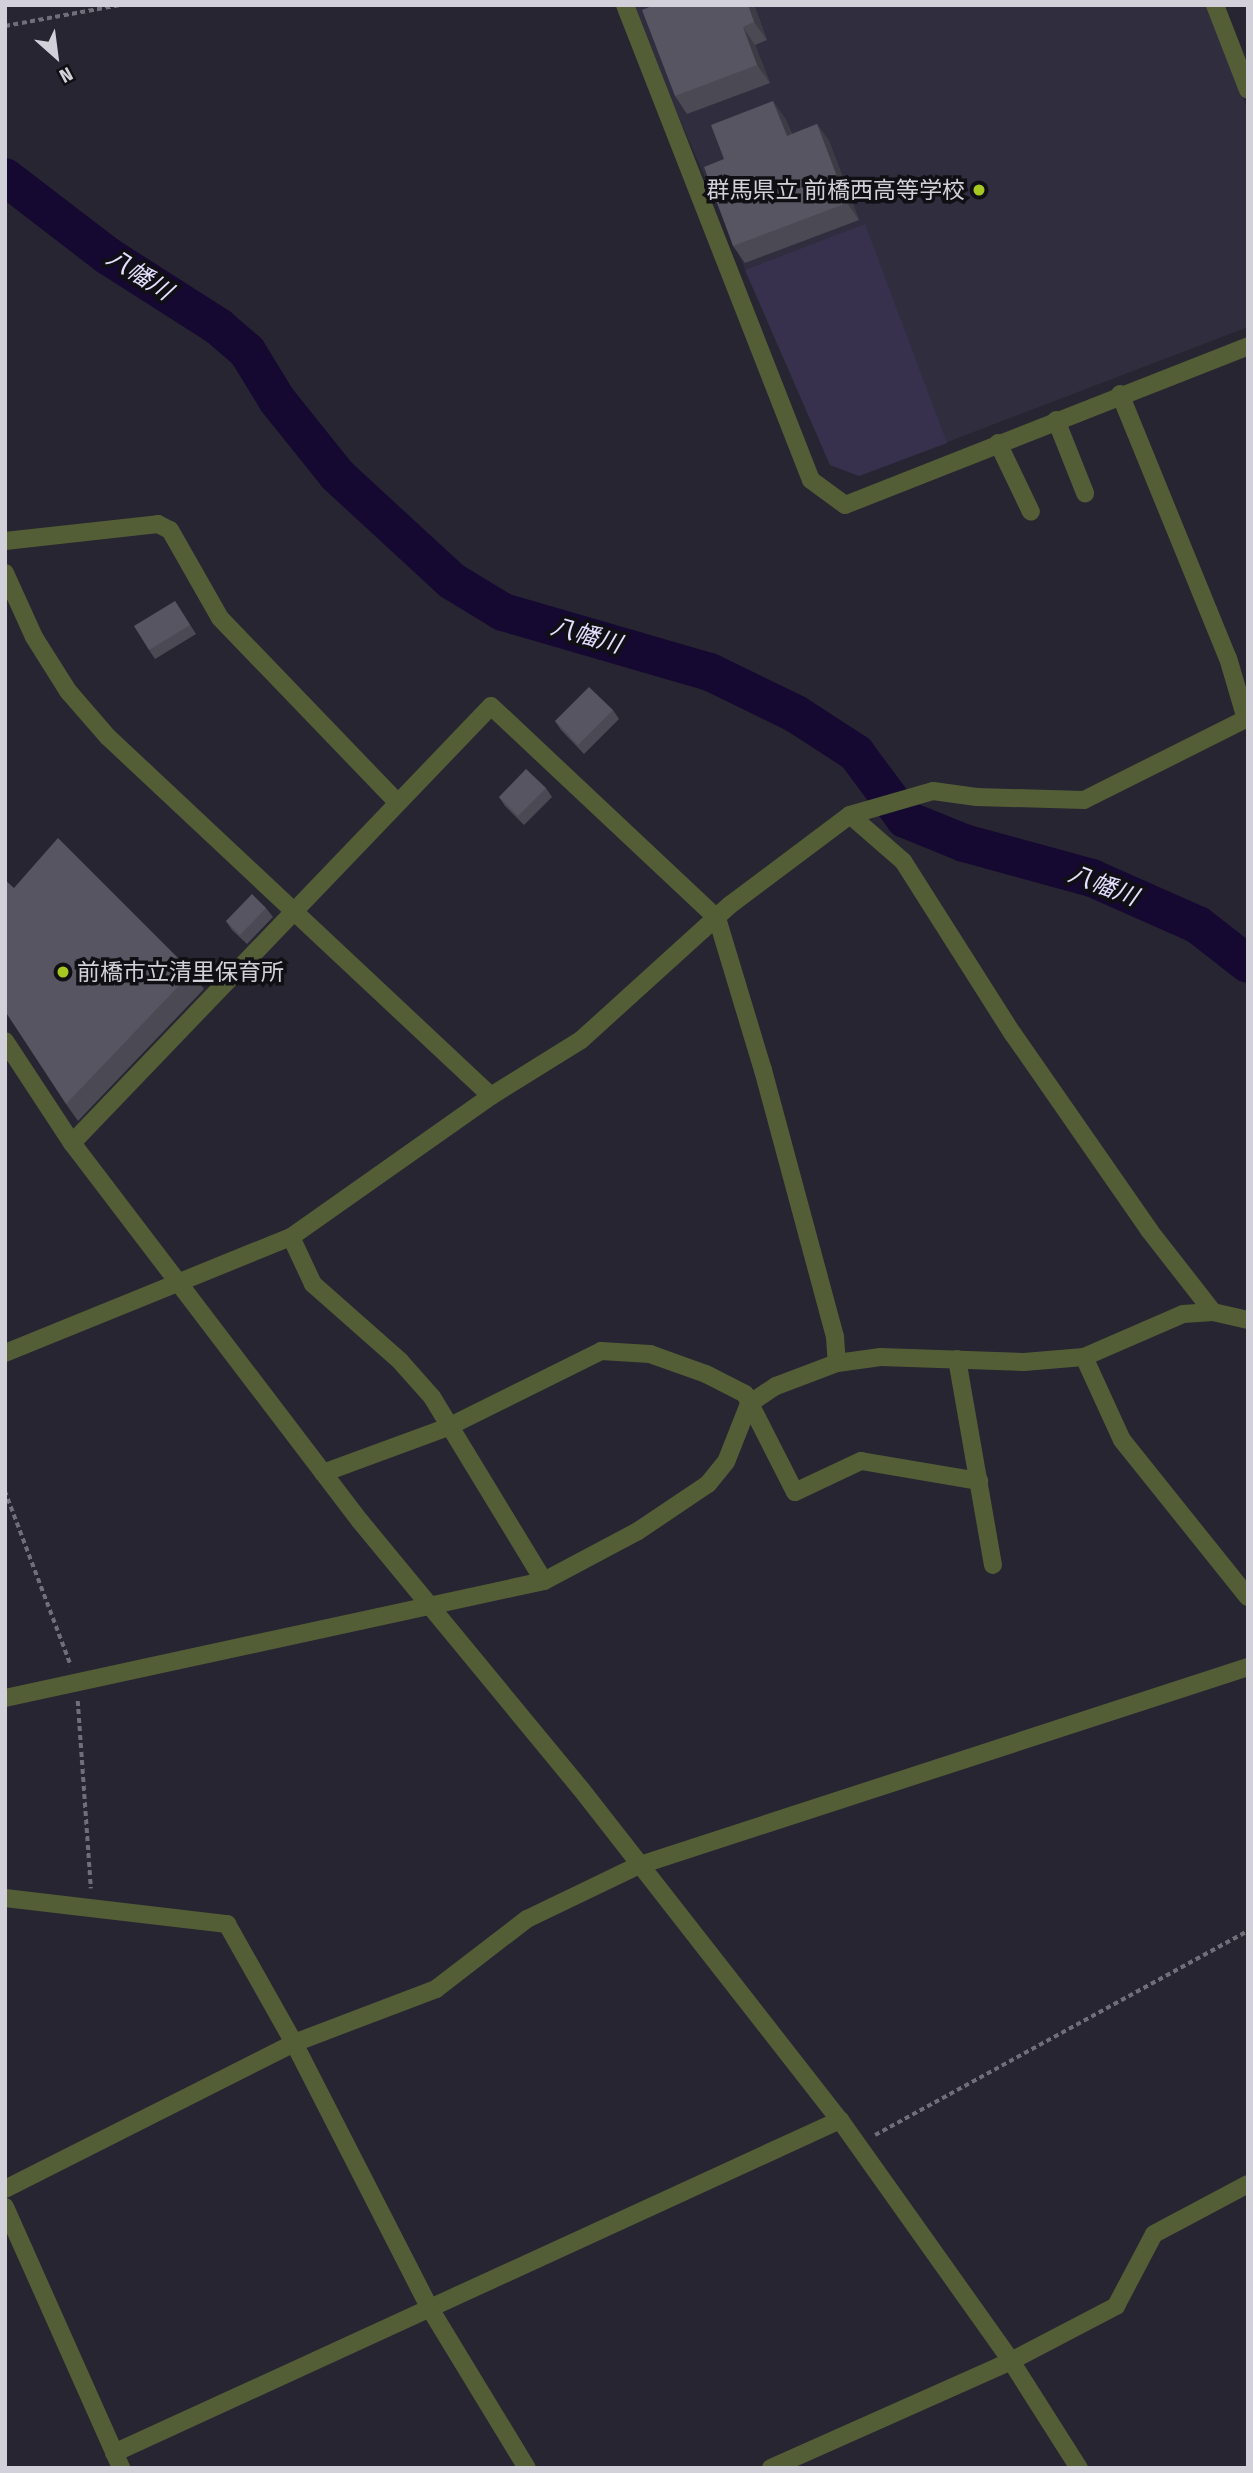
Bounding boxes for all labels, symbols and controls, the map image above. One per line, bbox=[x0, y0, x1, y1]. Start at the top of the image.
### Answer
north arrow bbox=[21, 21, 91, 91]
text: N bbox=[56, 62, 77, 88]
place label: 群馬県立 前橋西高等学校 bbox=[707, 176, 965, 204]
marker: 群馬県立 前橋西高等学校 bbox=[971, 182, 987, 198]
water label: 八幡川 bbox=[101, 243, 177, 307]
water label: 八幡川 bbox=[547, 612, 625, 660]
water label: 八幡川 bbox=[1064, 860, 1142, 912]
place label: 前橋市立清里保育所 bbox=[77, 958, 284, 986]
marker: 前橋市立清里保育所 bbox=[55, 964, 71, 980]

